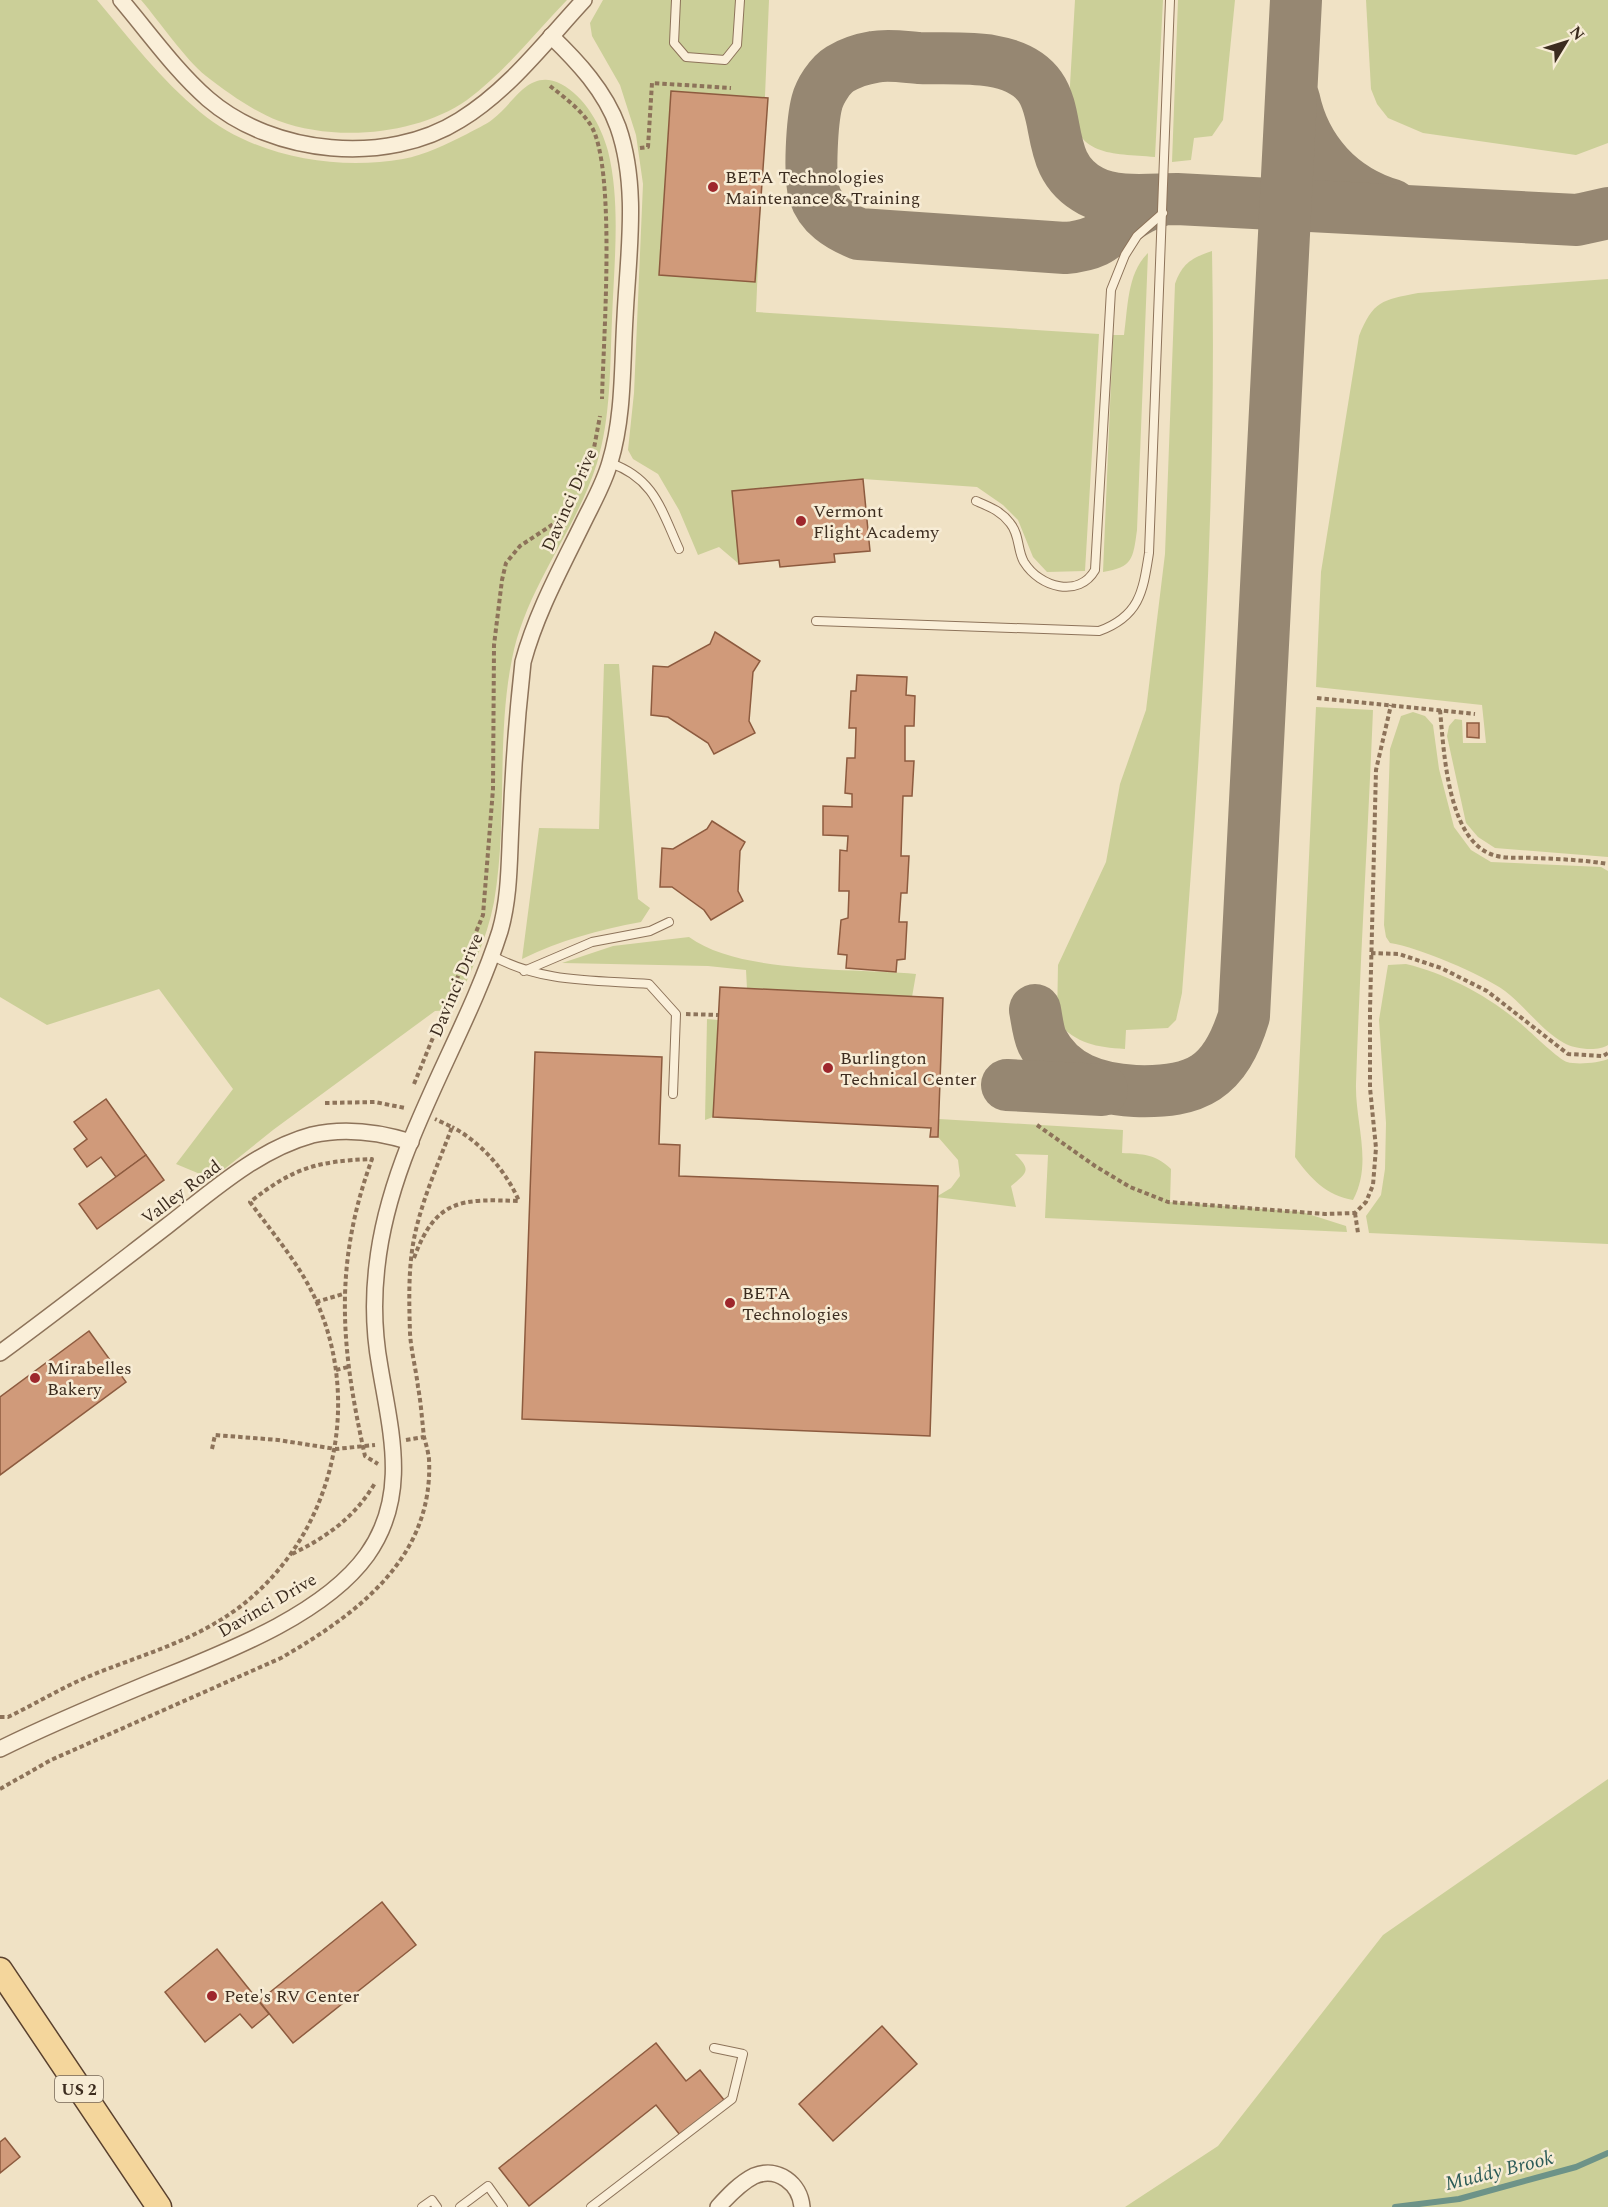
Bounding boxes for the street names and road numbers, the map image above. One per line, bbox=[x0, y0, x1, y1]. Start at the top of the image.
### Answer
street label: Davinci Drive bbox=[535, 444, 604, 556]
street label: Davinci Drive bbox=[422, 929, 490, 1041]
street label: Valley Road bbox=[136, 1153, 227, 1232]
street label: Davinci Drive bbox=[213, 1566, 322, 1645]
road number: US 2 bbox=[55, 2076, 103, 2102]

